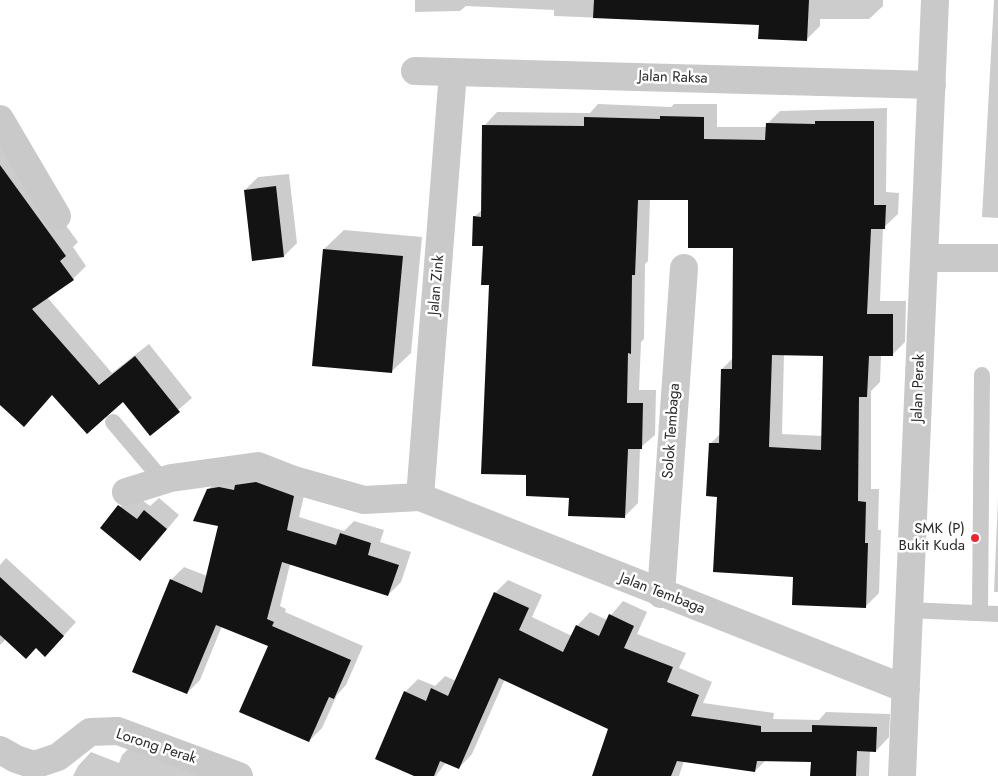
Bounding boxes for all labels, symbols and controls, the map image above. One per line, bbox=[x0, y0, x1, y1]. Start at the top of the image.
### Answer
street label: Jalan Raksa bbox=[638, 68, 708, 88]
street label: Jalan Zink bbox=[425, 254, 449, 316]
street label: Jalan Perak bbox=[909, 354, 929, 422]
street label: Solok Tembaga bbox=[660, 383, 684, 479]
place label: SMK (P) Bukit Kuda bbox=[898, 520, 965, 555]
marker: SMK (P) Bukit Kuda bbox=[969, 532, 981, 544]
street label: Jalan Tembaga bbox=[617, 569, 707, 619]
street label: Lorong Perak bbox=[114, 726, 198, 768]

